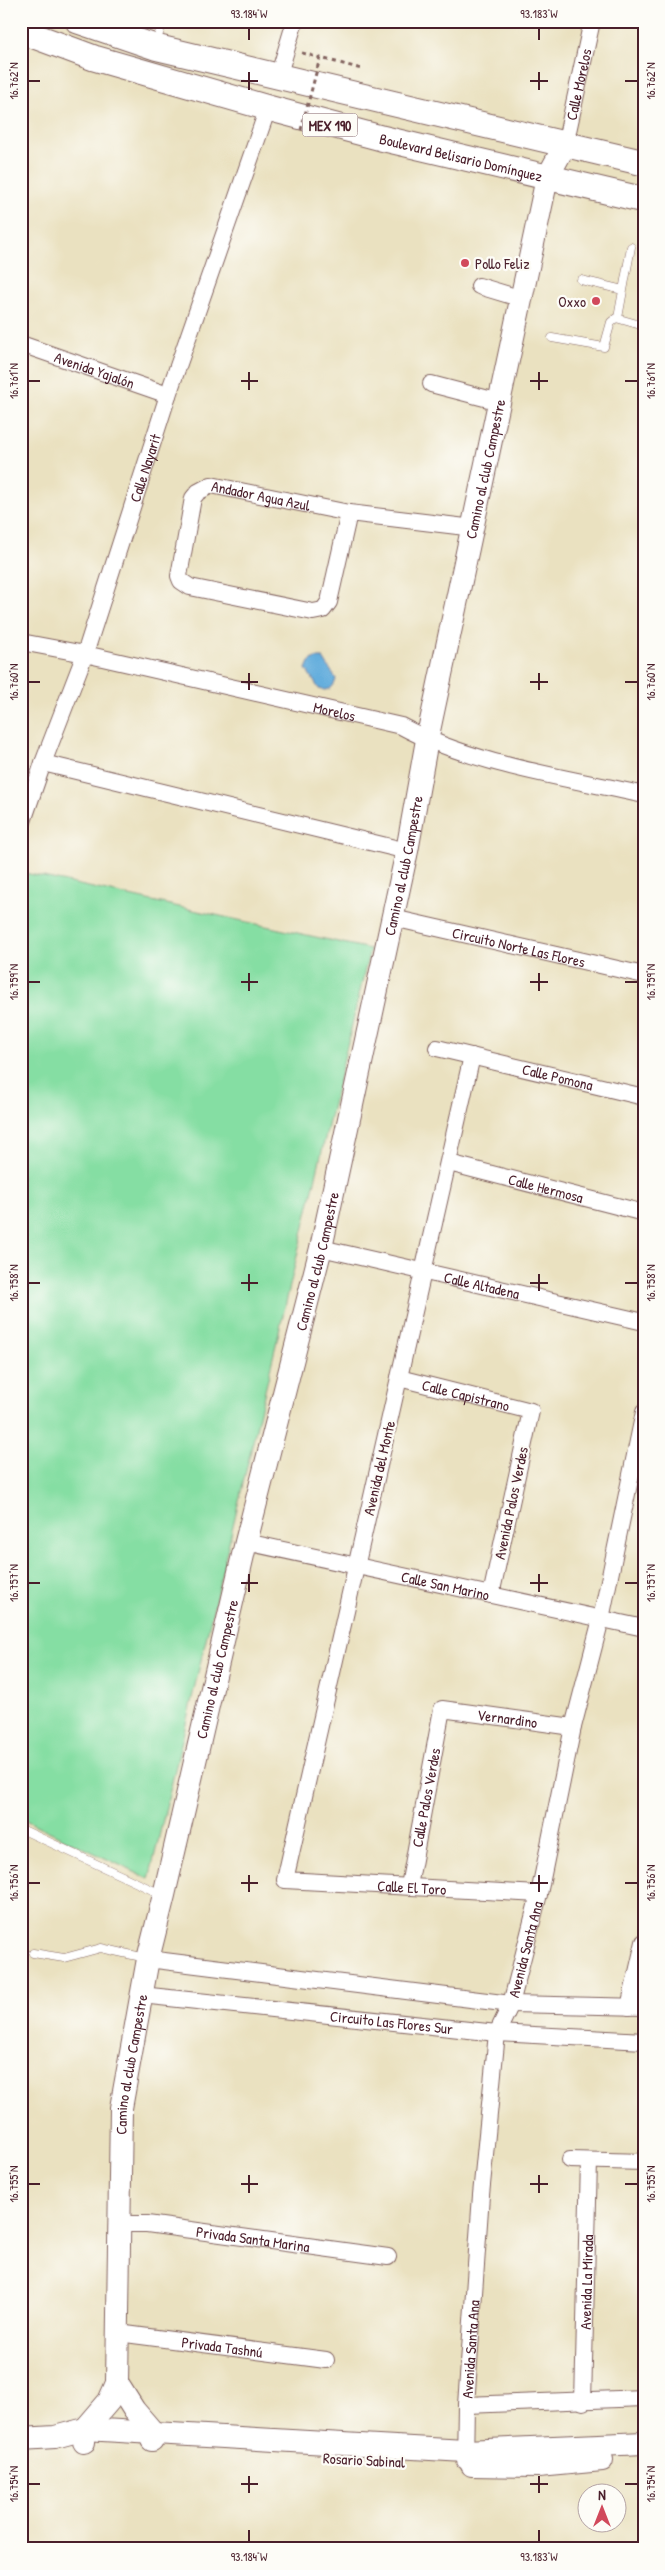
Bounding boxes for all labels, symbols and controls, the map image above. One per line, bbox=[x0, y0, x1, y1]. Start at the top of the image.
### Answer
text: 93.184°W bbox=[231, 5, 268, 22]
text: 93.183°W bbox=[520, 5, 558, 22]
street label: Calle Morelos bbox=[560, 46, 596, 122]
text: 16.762°N bbox=[5, 62, 22, 100]
text: 16.762°N bbox=[642, 62, 659, 100]
road number: MEX 190 bbox=[302, 114, 358, 136]
street label: Boulevard Belisario Domínguez bbox=[378, 128, 545, 186]
place label: Pollo Feliz bbox=[475, 253, 530, 274]
marker: Pollo Feliz bbox=[459, 257, 471, 269]
place label: Oxxo bbox=[558, 291, 586, 312]
marker: Oxxo bbox=[590, 295, 602, 307]
street label: Avenida Yajalón bbox=[52, 346, 138, 393]
text: 16.761°N bbox=[5, 363, 22, 399]
text: 16.761°N bbox=[642, 363, 659, 399]
street label: Camino al club Campestre bbox=[460, 397, 510, 541]
street label: Calle Nayarit bbox=[124, 430, 166, 505]
street label: Andador Agua Azul bbox=[210, 475, 312, 515]
text: 16.760°N bbox=[5, 664, 22, 700]
text: 16.760°N bbox=[642, 664, 659, 700]
street label: Morelos bbox=[311, 696, 358, 726]
street label: Camino al club Campestre bbox=[378, 794, 427, 937]
street label: Circuito Norte Las Flores bbox=[450, 921, 587, 972]
text: 16.759°N bbox=[5, 964, 22, 1000]
text: 16.759°N bbox=[642, 964, 659, 1000]
street label: Calle Pomona bbox=[520, 1058, 595, 1095]
street label: Calle Hermosa bbox=[506, 1168, 586, 1208]
street label: Camino al club Campestre bbox=[290, 1190, 343, 1333]
text: 16.758°N bbox=[5, 1264, 22, 1302]
text: 16.758°N bbox=[642, 1264, 659, 1302]
street label: Calle Altadena bbox=[442, 1266, 522, 1304]
street label: Calle Capistrano bbox=[420, 1374, 512, 1416]
street label: Avenida del Monte bbox=[358, 1418, 400, 1518]
street label: Avenida Palos Verdes bbox=[489, 1444, 533, 1561]
text: 16.757°N bbox=[5, 1564, 22, 1602]
text: 16.757°N bbox=[642, 1564, 659, 1602]
street label: Calle San Marino bbox=[399, 1565, 492, 1605]
street label: Camino al club Campestre bbox=[190, 1597, 243, 1741]
street label: Vernardino bbox=[476, 1703, 539, 1733]
street label: Calle Palos Verdes bbox=[406, 1746, 445, 1849]
text: 16.756°N bbox=[5, 1865, 22, 1901]
text: 16.756°N bbox=[642, 1865, 659, 1901]
street label: Calle El Toro bbox=[377, 1875, 447, 1899]
street label: Avenida Santa Ana bbox=[503, 1899, 547, 2000]
street label: Camino al club Campestre bbox=[110, 1992, 152, 2135]
street label: Circuito Las Flores Sur bbox=[329, 2005, 454, 2039]
text: 16.755°N bbox=[5, 2166, 22, 2202]
text: 16.755°N bbox=[642, 2166, 659, 2202]
street label: Privada Santa Marina bbox=[195, 2220, 311, 2257]
street label: Avenida La Mirada bbox=[574, 2234, 598, 2330]
street label: Avenida Santa Ana bbox=[456, 2299, 484, 2399]
street label: Privada Tashnú bbox=[180, 2331, 264, 2362]
street label: Rosario Sabinal bbox=[322, 2447, 406, 2473]
text: 16.754°N bbox=[5, 2466, 22, 2502]
text: 16.754°N bbox=[642, 2466, 659, 2502]
north arrow bbox=[578, 2482, 628, 2532]
text: N bbox=[598, 2485, 606, 2504]
text: 93.184°W bbox=[231, 2548, 268, 2565]
text: 93.183°W bbox=[520, 2548, 558, 2565]

